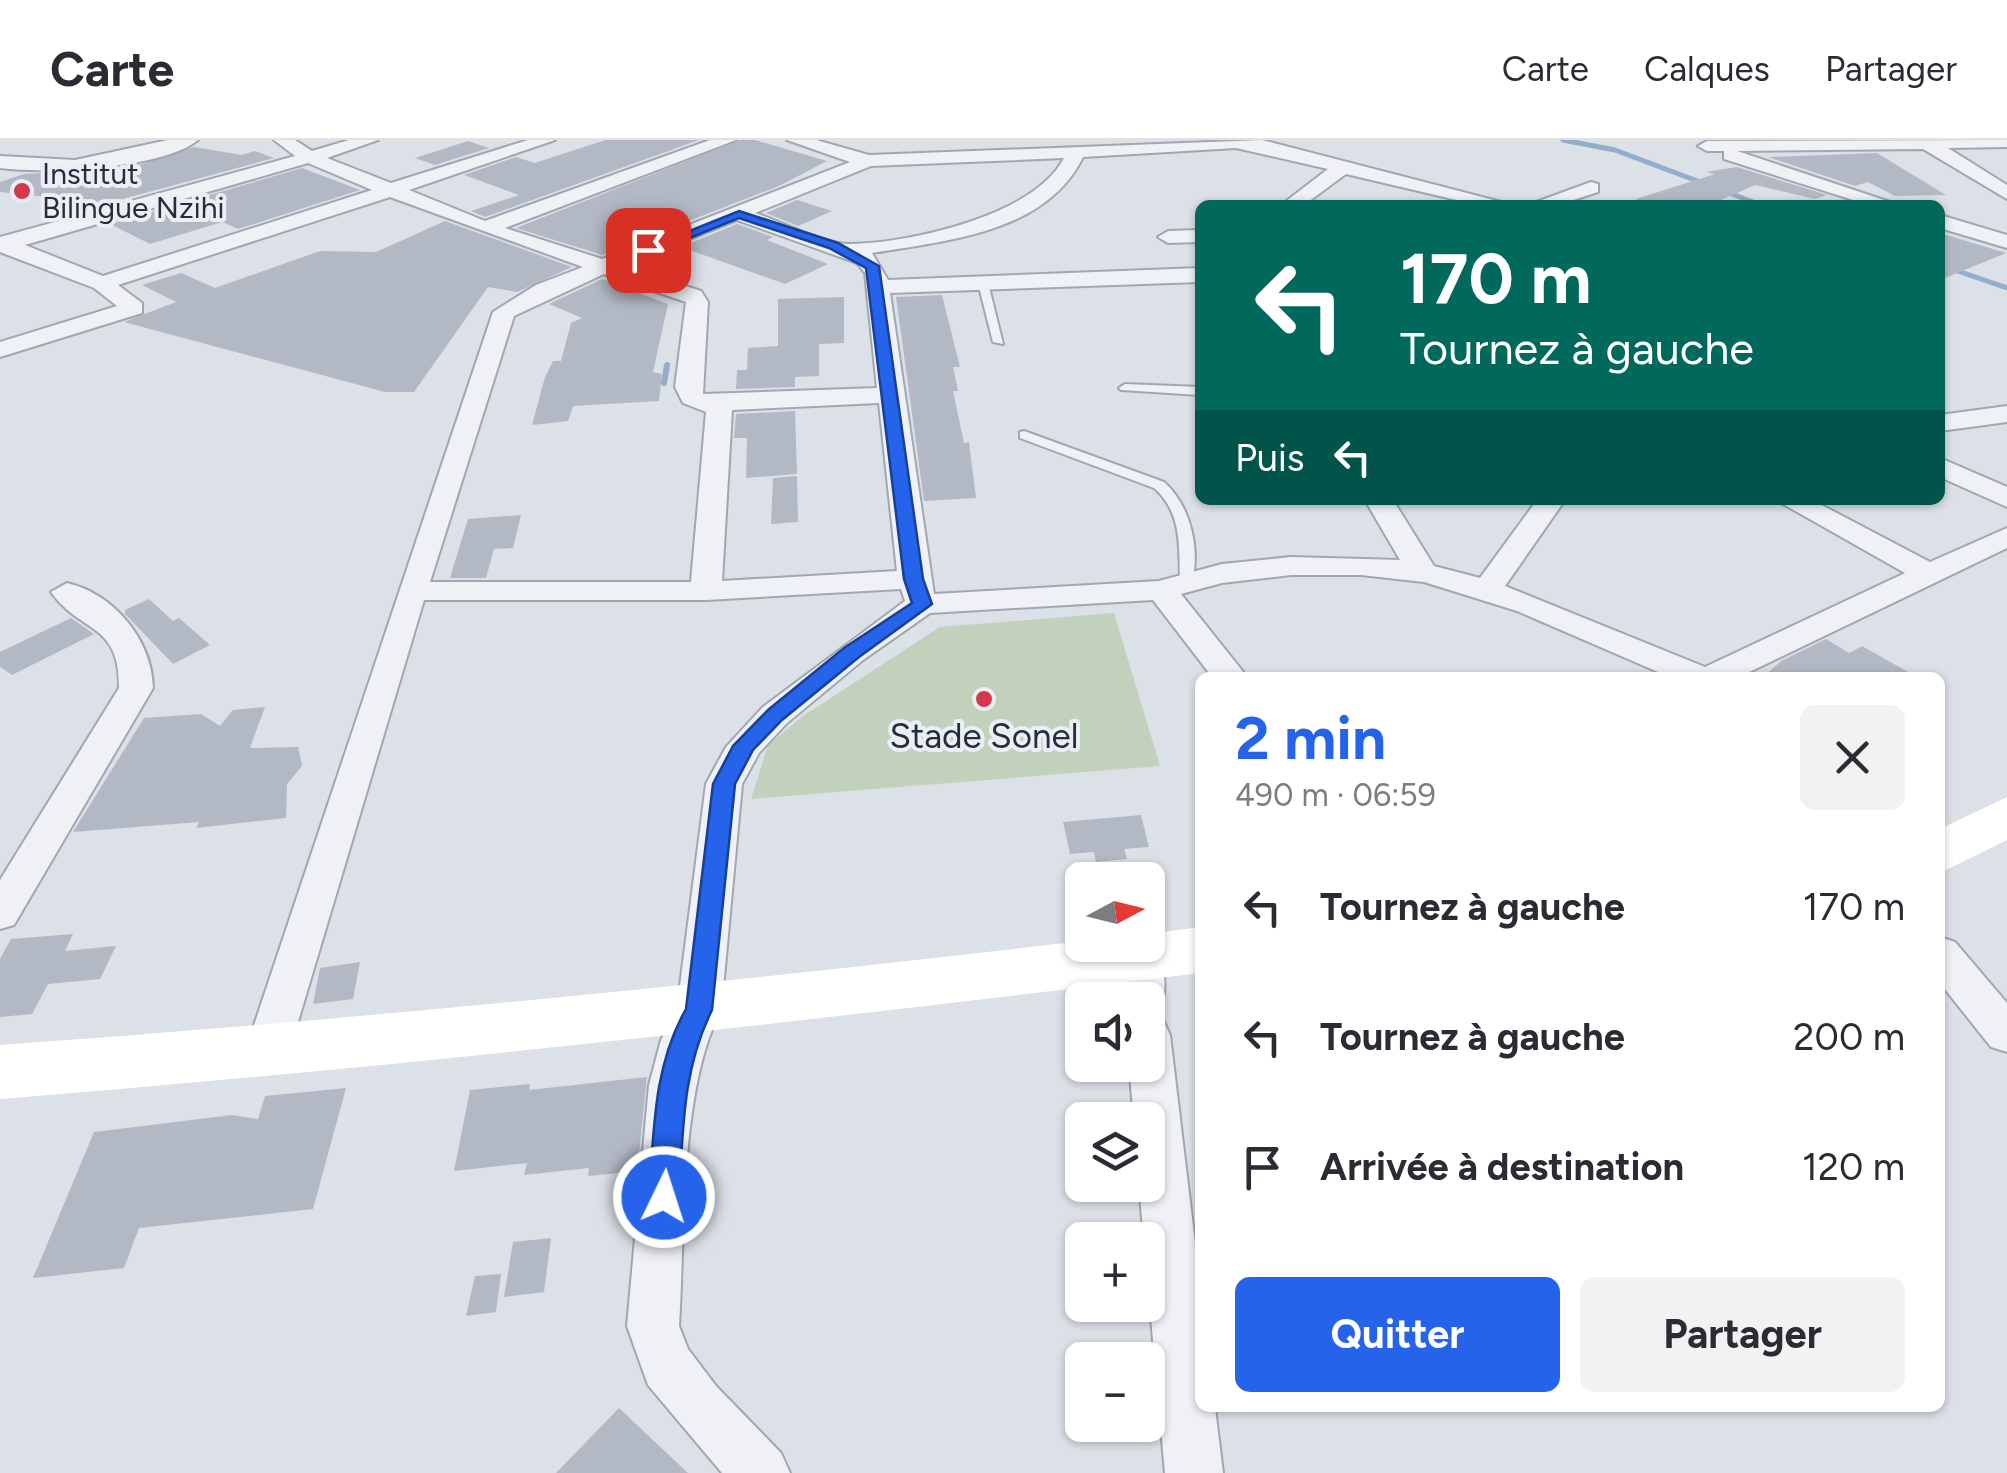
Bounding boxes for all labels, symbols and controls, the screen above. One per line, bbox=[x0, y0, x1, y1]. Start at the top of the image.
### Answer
text: Carte bbox=[50, 40, 174, 98]
text: Carte bbox=[1502, 48, 1589, 90]
text: Calques bbox=[1644, 48, 1770, 90]
text: Partager bbox=[1825, 48, 1957, 90]
place label: Institut Bilingue Nzihi bbox=[42, 155, 224, 226]
marker: Institut Bilingue Nzihi bbox=[11, 180, 33, 202]
pin bbox=[606, 208, 691, 293]
icon: arrive bbox=[621, 223, 676, 278]
text: 170 m bbox=[1400, 236, 1592, 321]
icon: left bbox=[1235, 240, 1365, 370]
text: Tournez à gauche bbox=[1400, 321, 1754, 375]
icon: left bbox=[1325, 430, 1380, 485]
text: Puis bbox=[1235, 435, 1305, 481]
marker: Stade Sonel bbox=[973, 688, 995, 710]
text: 2 min bbox=[1235, 702, 1386, 774]
button: close bbox=[1800, 705, 1905, 810]
place label: Stade Sonel bbox=[890, 715, 1078, 757]
text: 490 m · 06:59 bbox=[1235, 776, 1436, 814]
north arrow bbox=[1065, 862, 1165, 962]
map controls bbox=[1065, 862, 1165, 1442]
icon: left bbox=[1235, 880, 1290, 935]
text: Tournez à gauche bbox=[1320, 884, 1625, 930]
text: 170 m bbox=[1803, 884, 1905, 930]
button: sound bbox=[1065, 982, 1165, 1082]
icon: left bbox=[1235, 1010, 1290, 1065]
text: Tournez à gauche bbox=[1320, 1014, 1625, 1060]
text: 200 m bbox=[1793, 1014, 1905, 1060]
button: layers bbox=[1065, 1102, 1165, 1202]
icon: arrive bbox=[1235, 1140, 1290, 1195]
text: Arrivée à destination bbox=[1320, 1144, 1684, 1190]
text: 120 m bbox=[1802, 1144, 1905, 1190]
position arrow bbox=[612, 1145, 716, 1249]
button: + bbox=[1065, 1222, 1165, 1322]
button: Quitter bbox=[1235, 1277, 1560, 1392]
button: Partager bbox=[1580, 1277, 1905, 1392]
button: − bbox=[1065, 1342, 1165, 1442]

